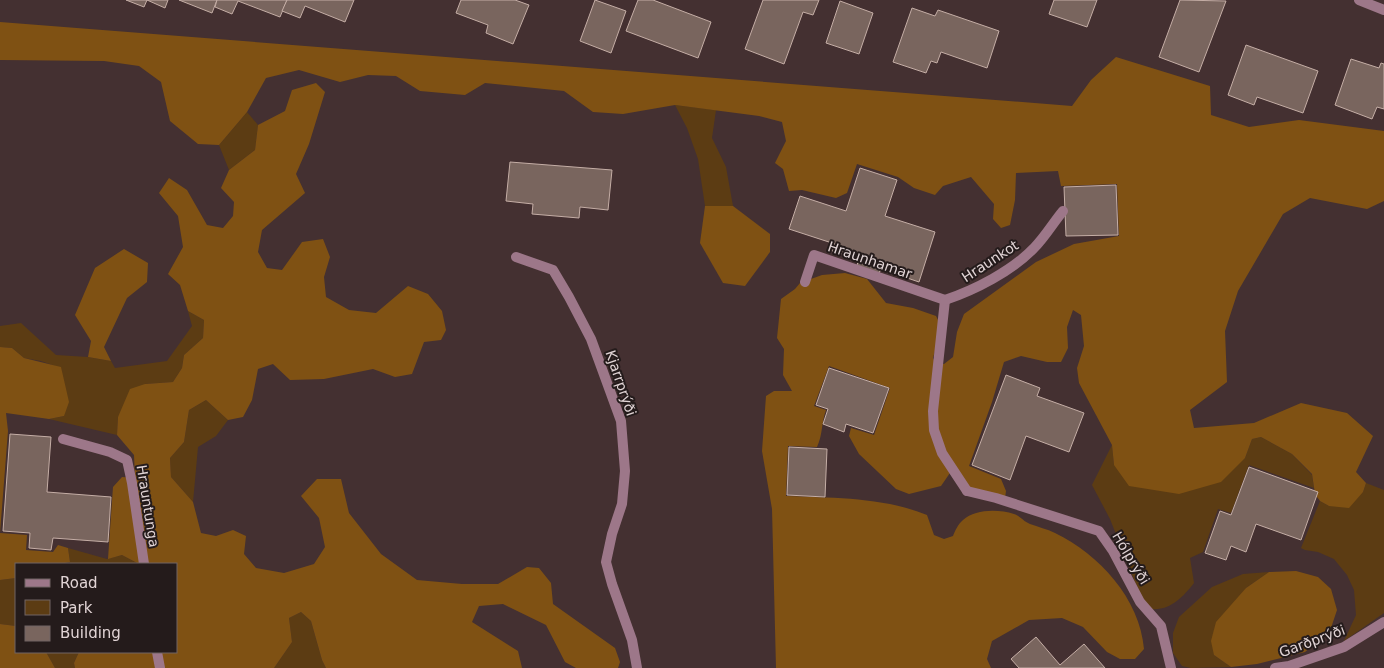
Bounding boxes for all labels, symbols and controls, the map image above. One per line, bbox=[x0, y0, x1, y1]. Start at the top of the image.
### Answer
street label: Hraunkot bbox=[959, 237, 1022, 285]
street label: Hraunhamar bbox=[826, 238, 914, 282]
street label: Kjarrprýði bbox=[602, 348, 640, 418]
street label: Hrauntunga bbox=[134, 464, 162, 548]
street label: Hólprýði bbox=[1109, 529, 1153, 587]
legend bbox=[15, 563, 178, 653]
text: Road bbox=[60, 574, 98, 592]
text: Park bbox=[60, 599, 93, 617]
street label: Garðprýði bbox=[1277, 622, 1347, 660]
text: Building bbox=[60, 624, 121, 642]

